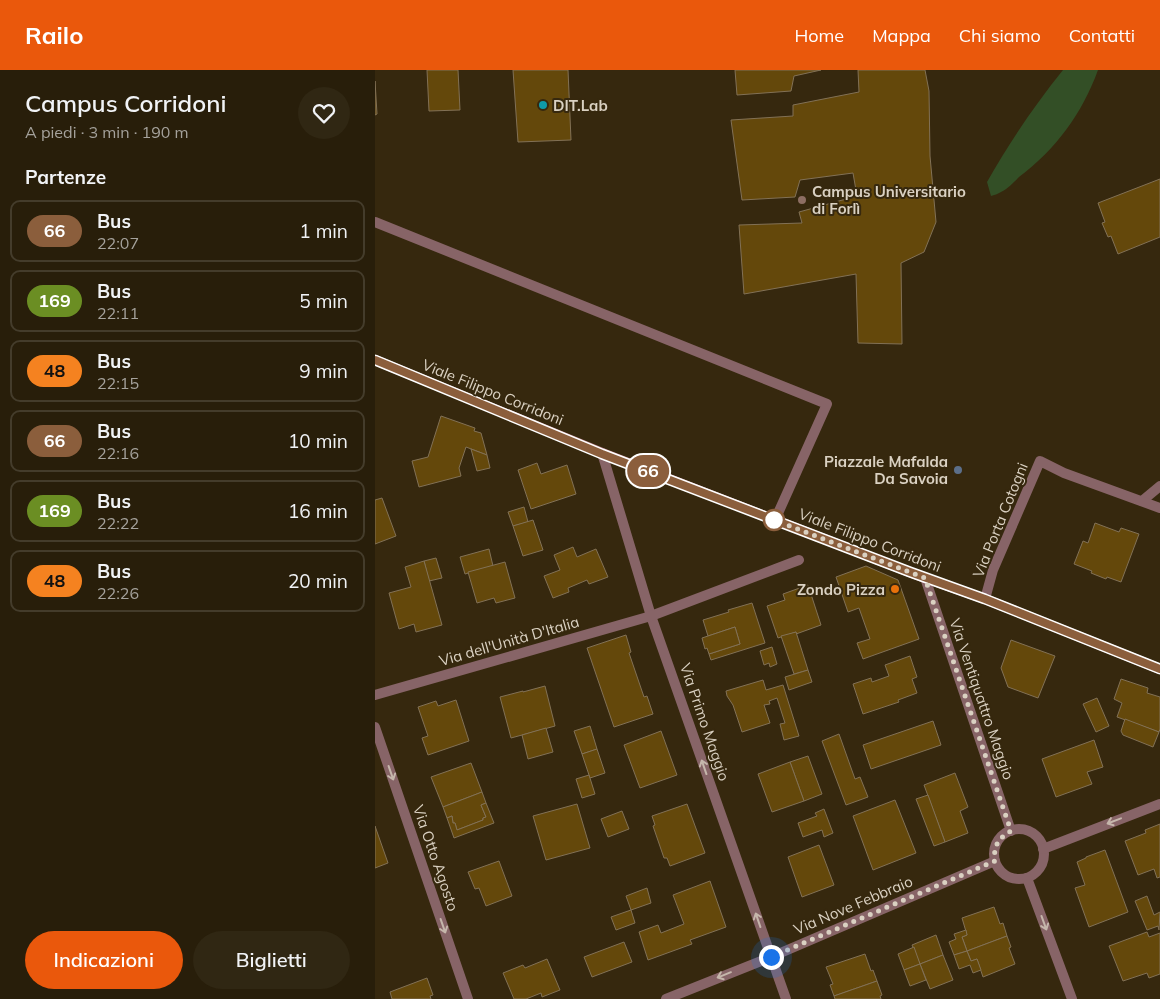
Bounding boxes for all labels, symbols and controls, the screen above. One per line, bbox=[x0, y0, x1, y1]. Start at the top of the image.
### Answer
text: Railo bbox=[25, 20, 83, 50]
text: Home bbox=[794, 24, 844, 47]
text: Mappa bbox=[872, 24, 931, 47]
text: Chi siamo bbox=[959, 24, 1041, 47]
text: Contatti bbox=[1069, 24, 1135, 47]
button: heart bbox=[298, 87, 350, 139]
text: Campus Corridoni bbox=[25, 88, 226, 118]
place label: DIT.Lab bbox=[553, 96, 608, 115]
marker: DIT.Lab bbox=[537, 99, 549, 111]
text: A piedi · 3 min · 190 m bbox=[25, 122, 189, 142]
text: Partenze bbox=[25, 165, 106, 189]
place label: Campus Universitario di Forlì bbox=[812, 182, 966, 218]
marker: Campus Universitario di Forlì bbox=[796, 194, 808, 206]
text: Bus bbox=[97, 209, 131, 233]
text: 66 bbox=[44, 219, 65, 242]
text: 1 min bbox=[299, 219, 348, 243]
text: 22:07 bbox=[97, 233, 139, 253]
text: Bus bbox=[97, 279, 131, 303]
text: 169 bbox=[38, 289, 71, 312]
text: 5 min bbox=[299, 289, 348, 313]
text: 22:11 bbox=[97, 303, 139, 323]
text: Bus bbox=[97, 349, 131, 373]
street label: Viale Filippo Corridoni bbox=[419, 355, 567, 429]
text: 48 bbox=[44, 359, 65, 382]
text: 9 min bbox=[299, 359, 348, 383]
text: 22:15 bbox=[97, 373, 139, 393]
text: Bus bbox=[97, 419, 131, 443]
text: 66 bbox=[44, 429, 65, 452]
text: 10 min bbox=[288, 429, 348, 453]
text: 22:16 bbox=[97, 443, 139, 463]
place label: Piazzale Mafalda Da Savoia bbox=[824, 452, 948, 488]
line badge: 66 bbox=[625, 455, 671, 487]
text: 66 bbox=[637, 459, 659, 482]
street label: Via Porta Cotogni bbox=[968, 460, 1032, 580]
marker: Piazzale Mafalda Da Savoia bbox=[952, 464, 964, 476]
text: Bus bbox=[97, 489, 131, 513]
text: 169 bbox=[38, 499, 71, 522]
text: 16 min bbox=[288, 499, 348, 523]
street label: Viale Filippo Corridoni bbox=[796, 504, 944, 576]
unlabelled marker bbox=[763, 509, 785, 531]
text: 22:22 bbox=[97, 513, 139, 533]
text: Bus bbox=[97, 559, 131, 583]
text: 48 bbox=[44, 569, 65, 592]
text: 20 min bbox=[288, 569, 348, 593]
place label: Zondo Pizza bbox=[797, 580, 885, 599]
text: 22:26 bbox=[97, 583, 139, 603]
marker: Zondo Pizza bbox=[889, 583, 901, 595]
street label: Via dell'Unità D'Italia bbox=[437, 612, 581, 670]
street label: Via Ventiquattro Maggio bbox=[945, 616, 1019, 782]
street label: Via Primo Maggio bbox=[676, 661, 734, 783]
one-way arrow bbox=[699, 759, 708, 775]
one-way arrow bbox=[387, 764, 396, 780]
street label: Via Otto Agosto bbox=[409, 802, 463, 914]
one-way arrow bbox=[1107, 818, 1122, 827]
street label: Via Nove Febbraio bbox=[791, 871, 915, 939]
one-way arrow bbox=[753, 913, 762, 928]
one-way arrow bbox=[1040, 915, 1049, 931]
one-way arrow bbox=[439, 918, 449, 934]
button: Indicazioni bbox=[25, 931, 183, 989]
button: Biglietti bbox=[193, 931, 350, 989]
your location bbox=[759, 945, 784, 970]
one-way arrow bbox=[717, 971, 732, 981]

